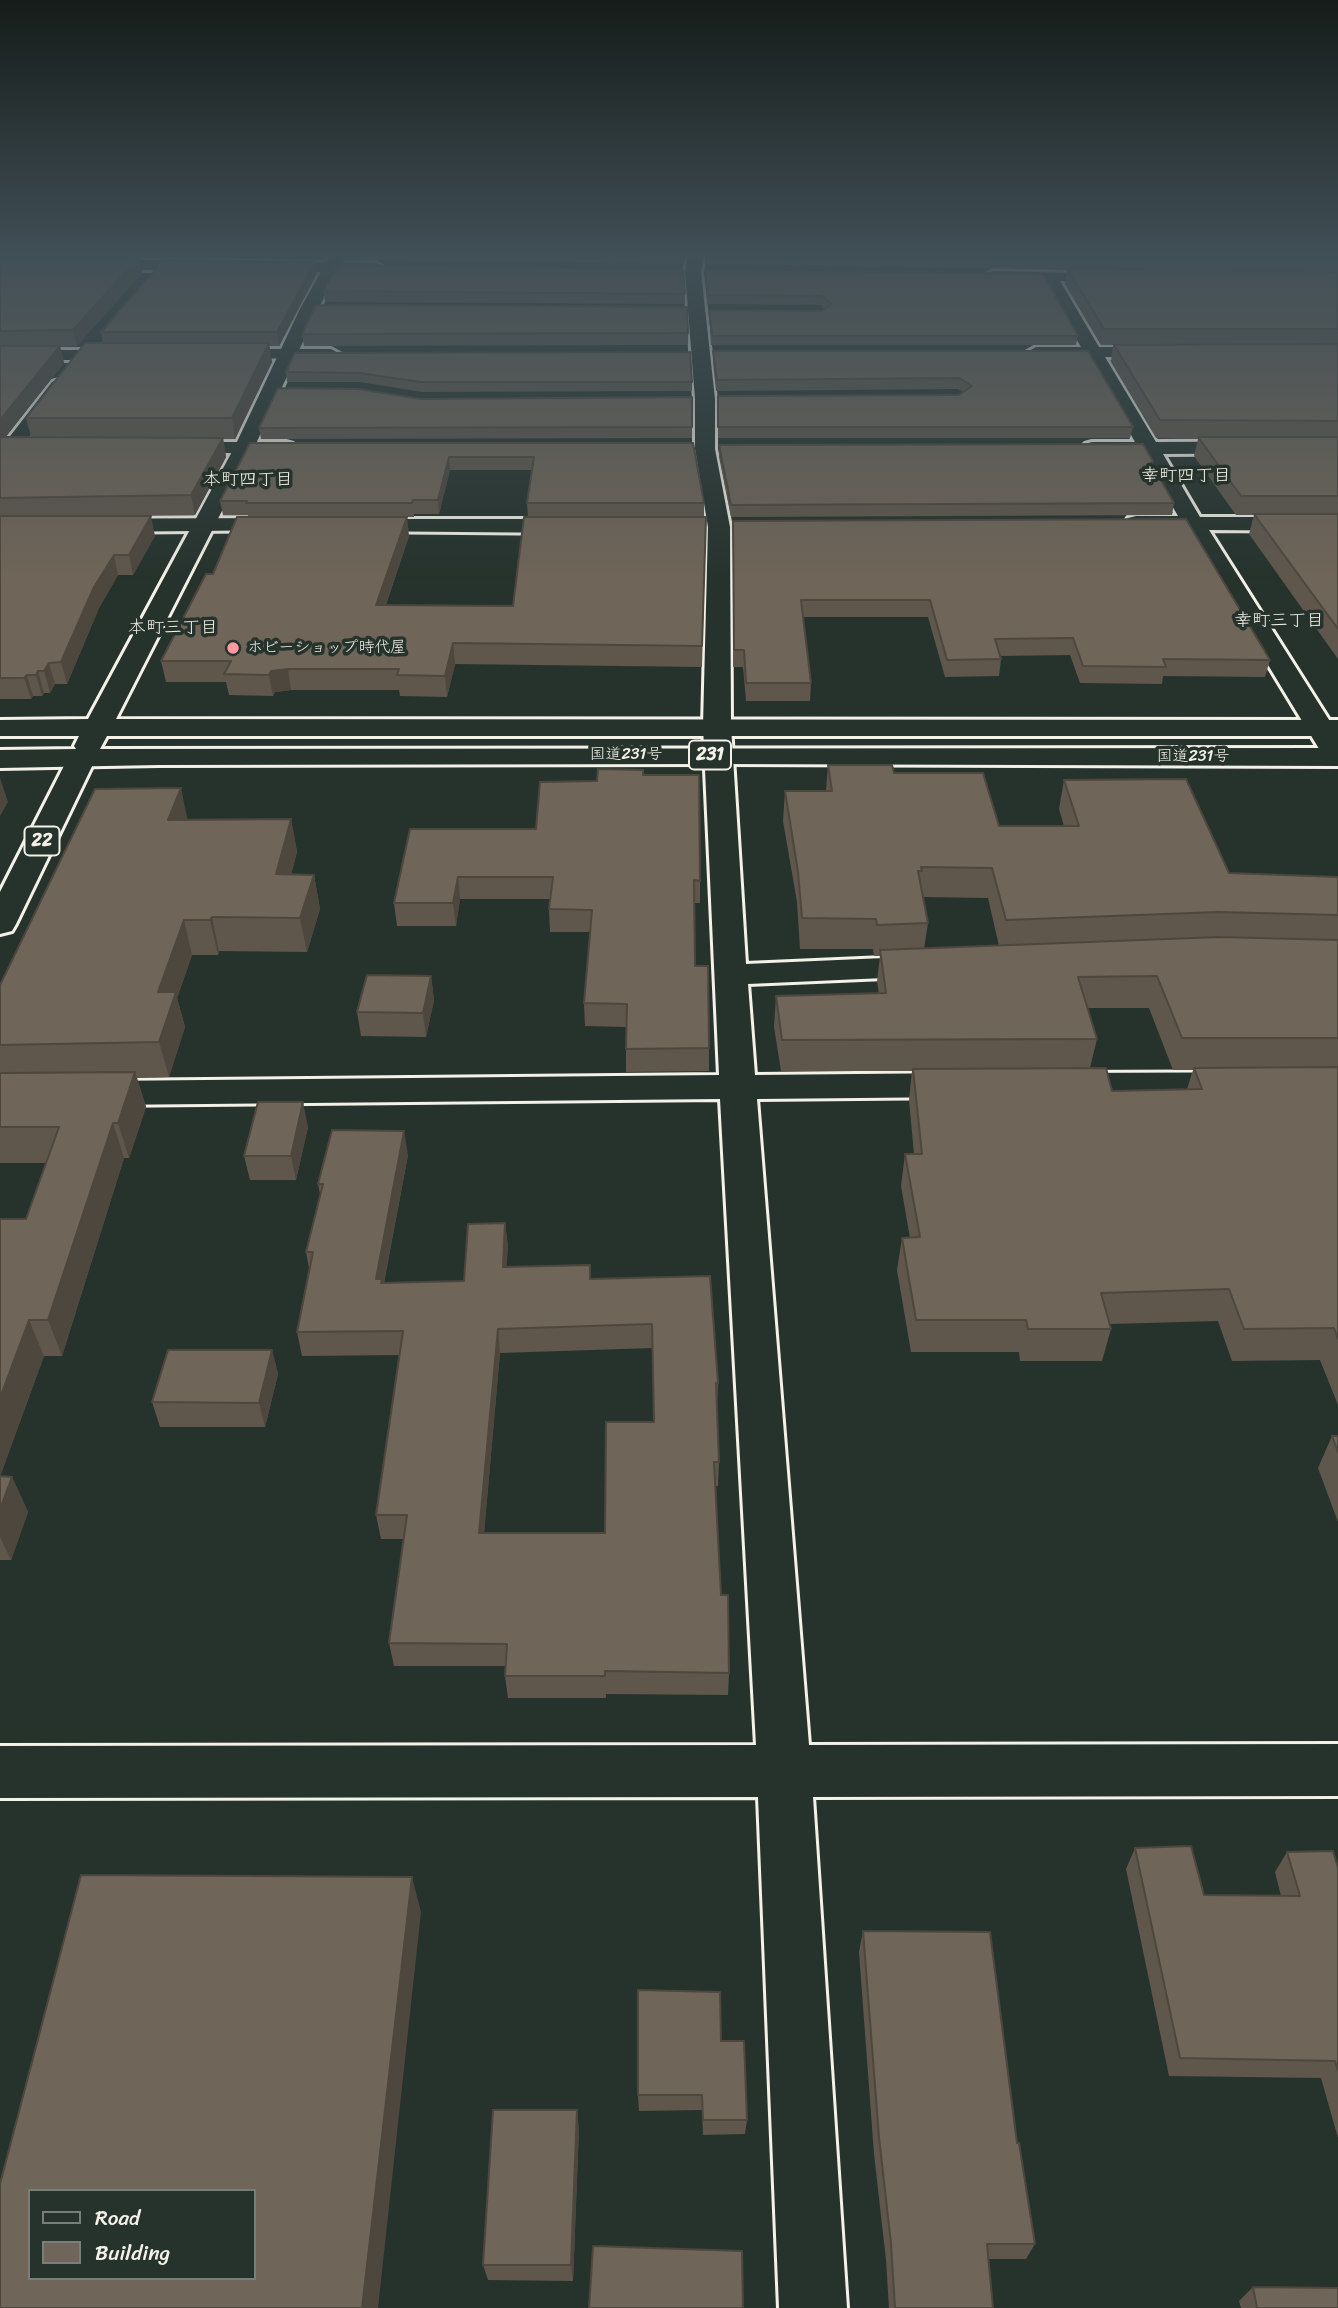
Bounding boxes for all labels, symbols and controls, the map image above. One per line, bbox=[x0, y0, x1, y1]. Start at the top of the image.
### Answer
district label: 幸町四丁目 bbox=[1141, 465, 1231, 487]
district label: 本町四丁目 bbox=[203, 469, 293, 491]
district label: 幸町三丁目 bbox=[1234, 610, 1324, 632]
district label: 本町三丁目 bbox=[128, 617, 218, 639]
place label: ホビーショップ時代屋 bbox=[247, 638, 406, 658]
marker: ホビーショップ時代屋 bbox=[225, 640, 241, 656]
road number: 231 bbox=[689, 740, 731, 770]
street label: 国道231号 bbox=[590, 745, 662, 765]
street label: 国道231号 bbox=[1157, 747, 1229, 767]
road number: 22 bbox=[24, 826, 60, 856]
legend bbox=[28, 2189, 256, 2280]
text: Road bbox=[95, 2199, 140, 2237]
text: Building bbox=[95, 2234, 170, 2272]

